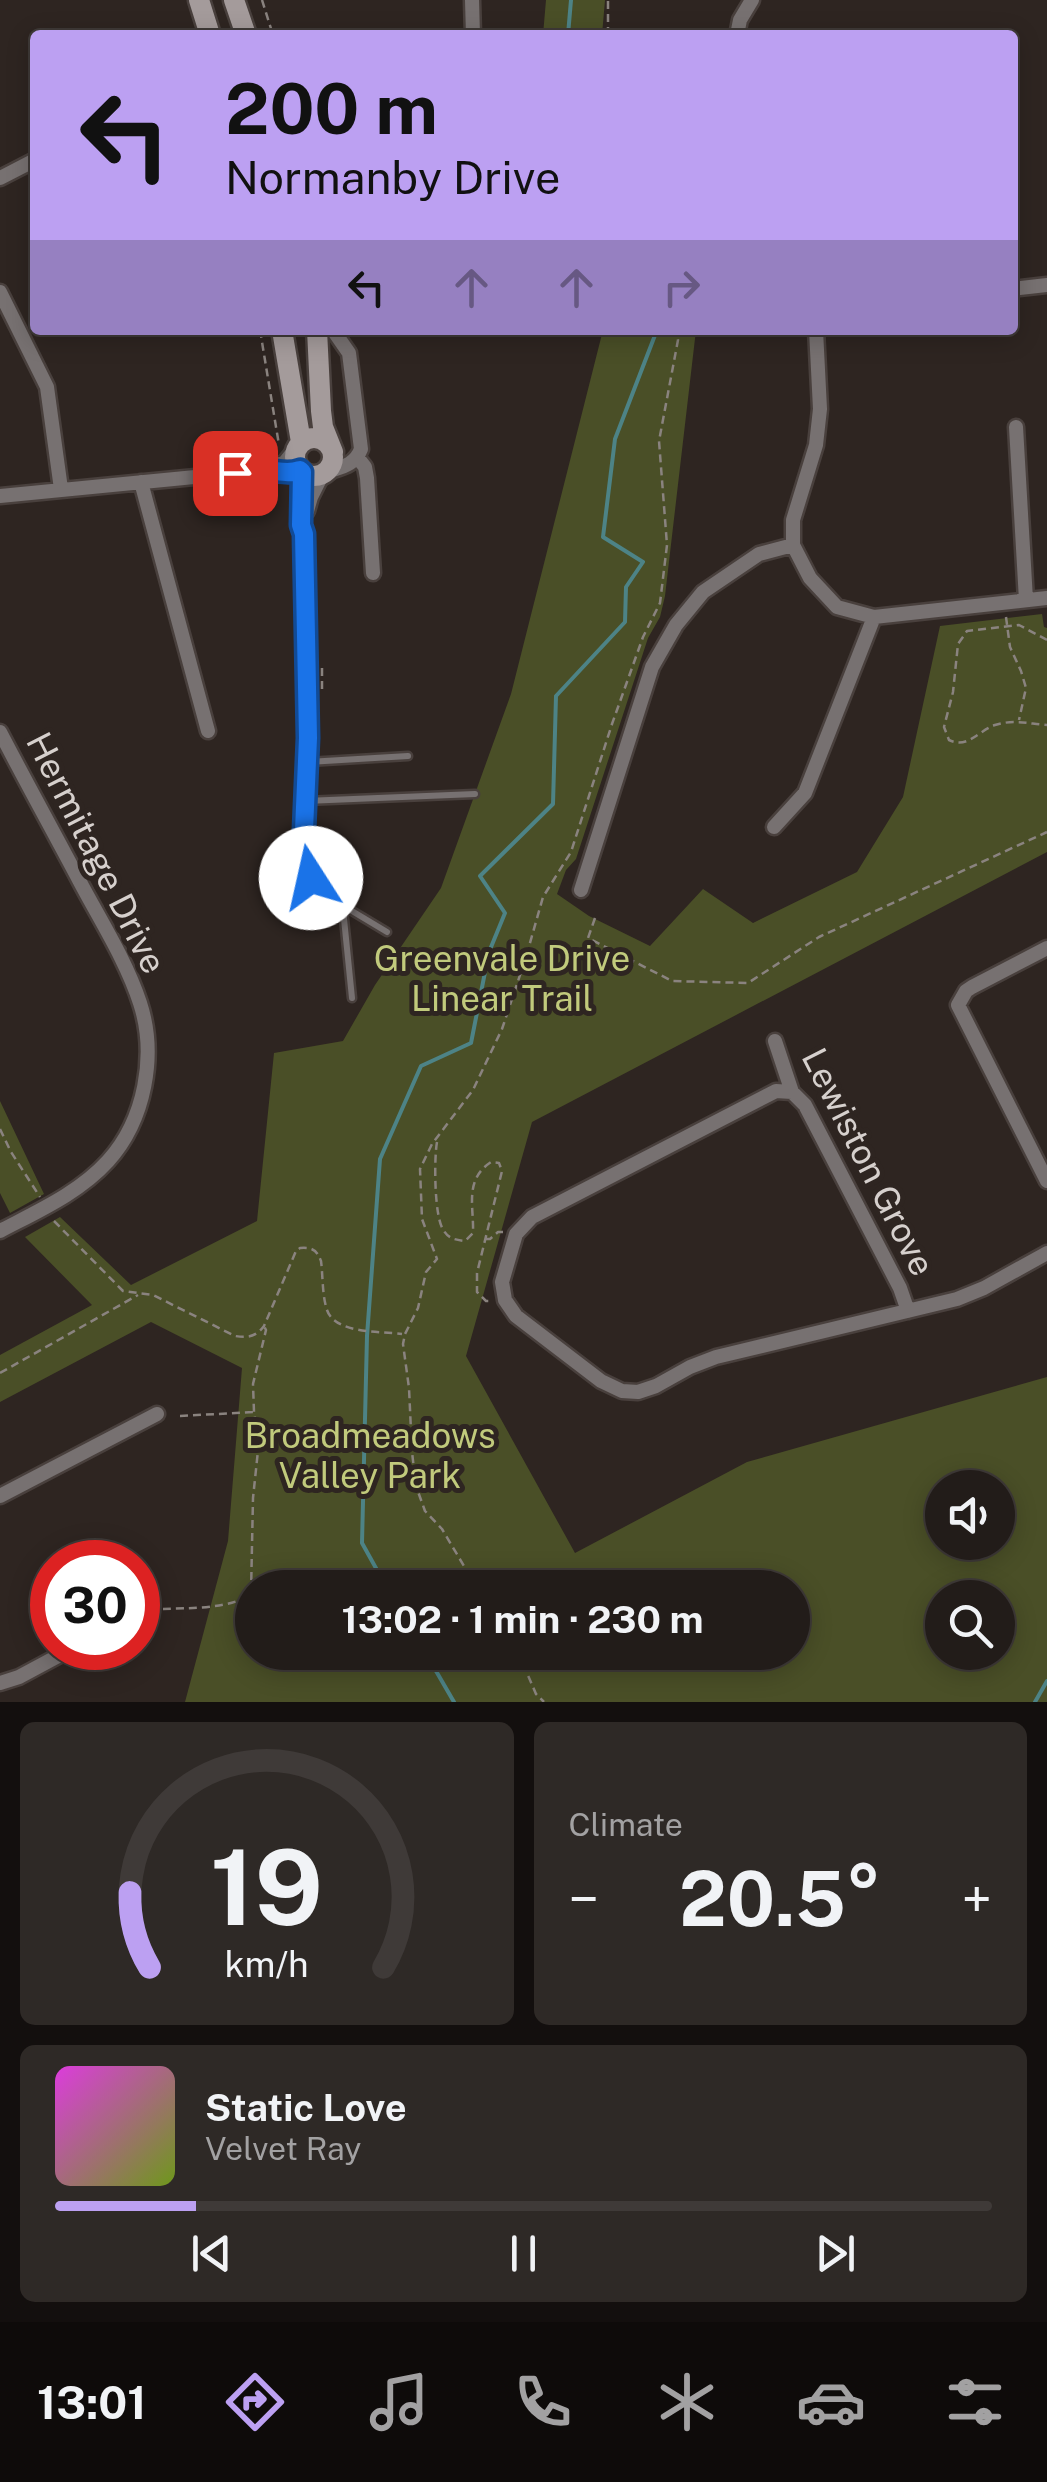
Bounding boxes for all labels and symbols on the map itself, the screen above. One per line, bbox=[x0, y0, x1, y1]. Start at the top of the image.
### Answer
pin bbox=[193, 431, 278, 516]
street label: Hermitage Drive bbox=[18, 725, 175, 980]
position arrow bbox=[259, 826, 363, 930]
park label: Greenvale Drive Linear Trail bbox=[374, 938, 630, 1019]
street label: Lewiston Grove bbox=[794, 1041, 943, 1282]
park label: Broadmeadows Valley Park bbox=[244, 1415, 496, 1496]
speed limit sign: 30 bbox=[30, 1540, 160, 1670]

